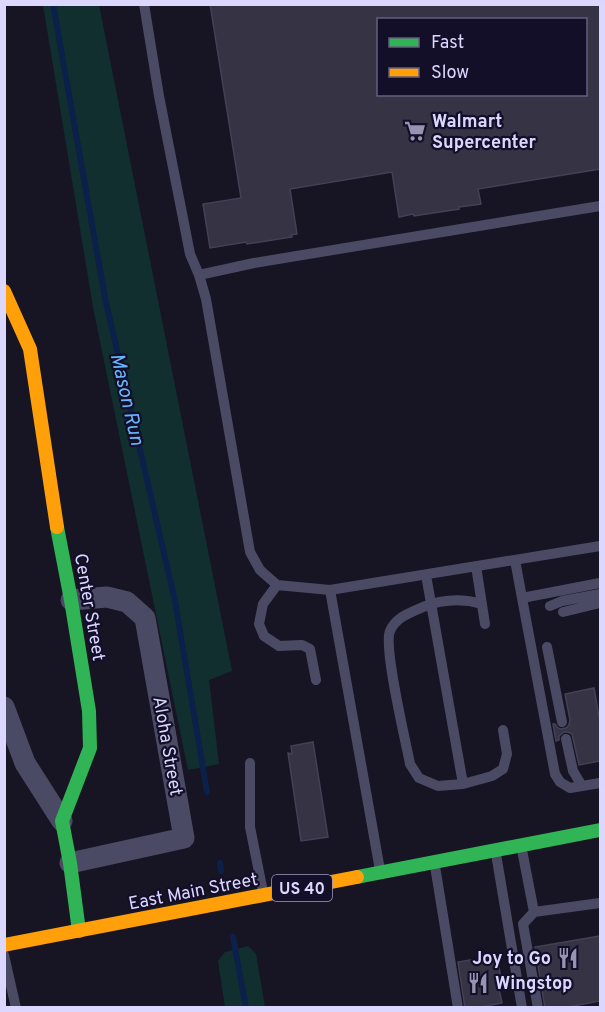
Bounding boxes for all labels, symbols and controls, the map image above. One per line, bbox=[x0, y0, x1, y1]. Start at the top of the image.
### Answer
legend bbox=[377, 18, 587, 96]
text: Fast bbox=[431, 32, 464, 55]
text: Slow bbox=[431, 62, 469, 85]
place label: Walmart Supercenter bbox=[432, 111, 537, 155]
supermarket icon: Walmart Supercenter bbox=[403, 119, 427, 143]
water label: Mason Run bbox=[103, 351, 149, 448]
street label: Center Street bbox=[68, 552, 109, 663]
street label: Aloha Street bbox=[146, 695, 187, 798]
street label: East Main Street bbox=[127, 869, 260, 916]
road number: US 40 bbox=[272, 875, 332, 901]
restaurant icon: Joy to Go bbox=[556, 946, 580, 970]
place label: Joy to Go bbox=[472, 948, 551, 971]
restaurant icon: Wingstop bbox=[466, 971, 490, 995]
place label: Wingstop bbox=[495, 973, 573, 996]

